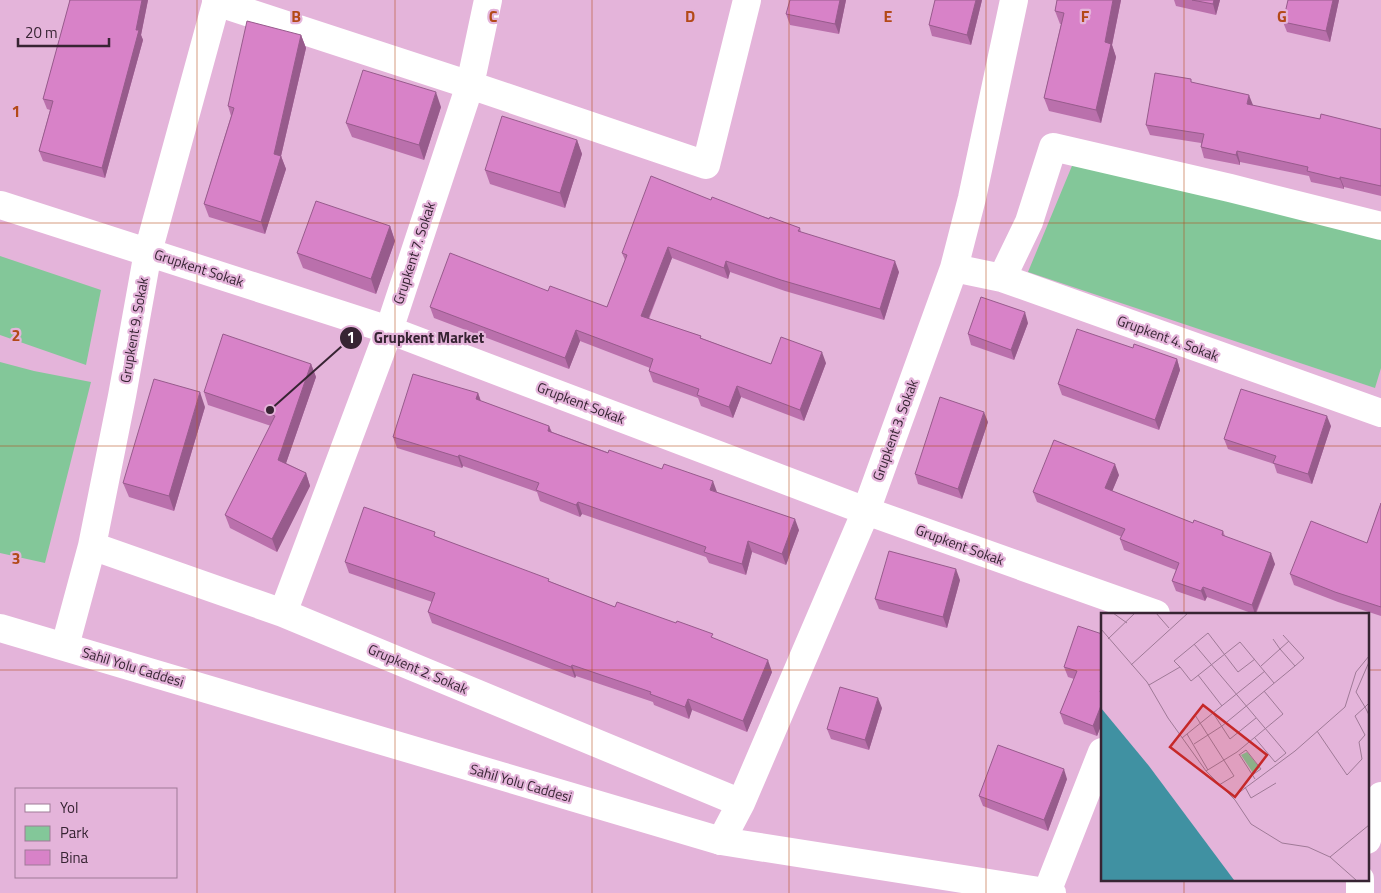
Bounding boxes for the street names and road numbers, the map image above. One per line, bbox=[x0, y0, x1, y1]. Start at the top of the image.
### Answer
street label: Grupkent 7. Sokak bbox=[387, 199, 440, 307]
street label: Grupkent Sokak bbox=[152, 243, 247, 292]
street label: Grupkent 9. Sokak bbox=[114, 275, 153, 384]
street label: Grupkent 4. Sokak bbox=[1114, 309, 1222, 366]
street label: Grupkent Sokak bbox=[534, 376, 628, 429]
street label: Grupkent 3. Sokak bbox=[866, 376, 923, 484]
street label: Grupkent Sokak bbox=[913, 519, 1008, 570]
street label: Grupkent 2. Sokak bbox=[365, 638, 472, 699]
street label: Sahil Yolu Caddesi bbox=[80, 641, 187, 692]
street label: Sahil Yolu Caddesi bbox=[468, 758, 575, 807]

